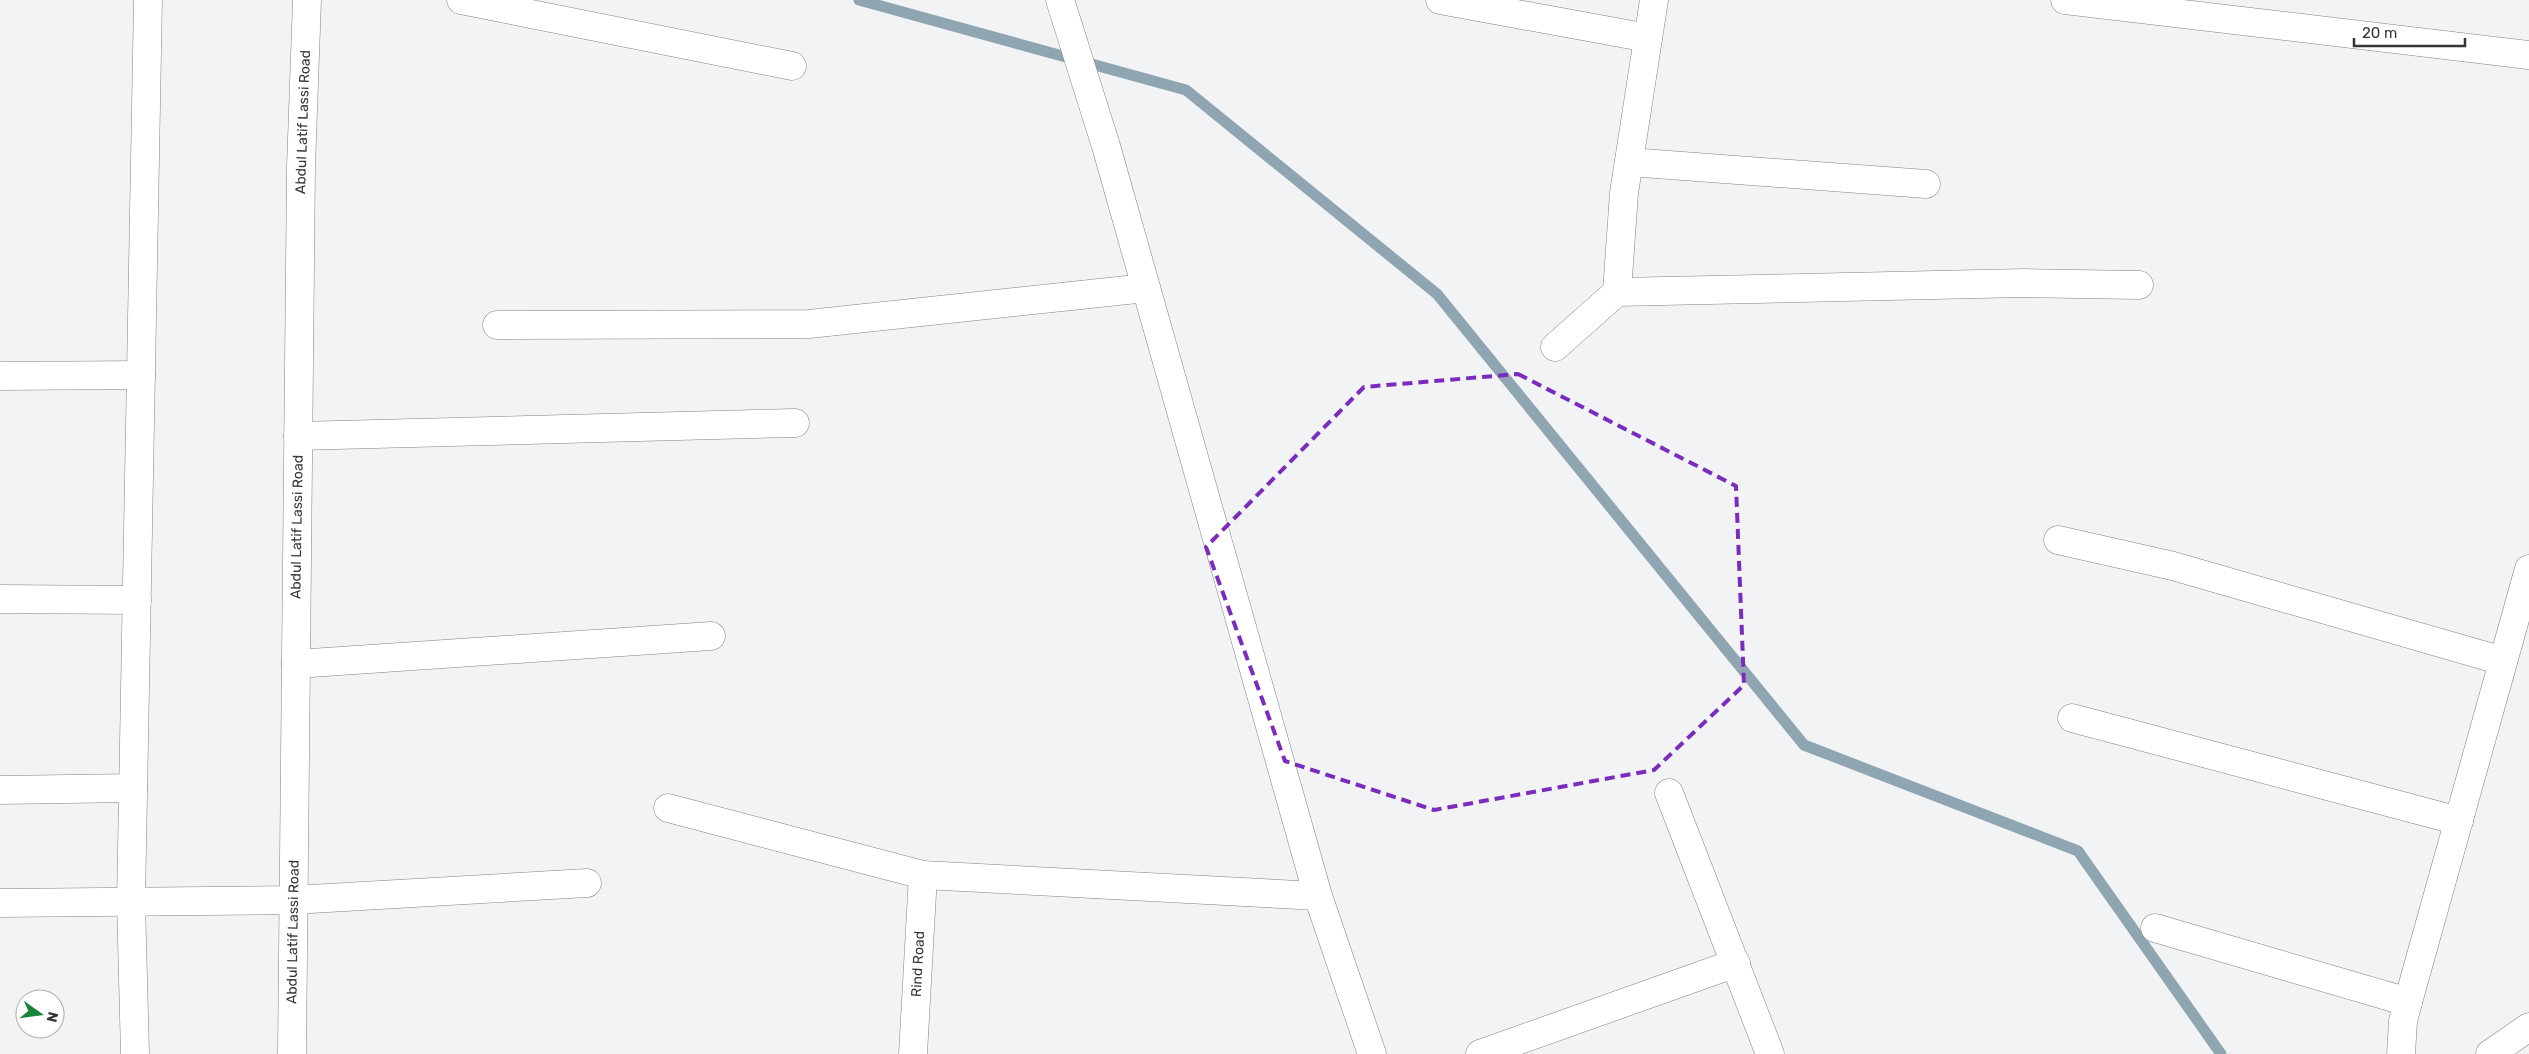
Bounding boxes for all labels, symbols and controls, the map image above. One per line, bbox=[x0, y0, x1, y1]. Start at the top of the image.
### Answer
scale bar bbox=[2354, 15, 2465, 47]
text: 20 m bbox=[2362, 24, 2397, 42]
street label: Abdul Latif Lassi Road bbox=[292, 50, 314, 194]
street label: Abdul Latif Lassi Road bbox=[287, 455, 307, 599]
street label: Abdul Latif Lassi Road bbox=[283, 860, 303, 1004]
street label: Rind Road bbox=[908, 931, 928, 997]
north arrow bbox=[15, 989, 65, 1039]
text: N bbox=[43, 1010, 62, 1024]

